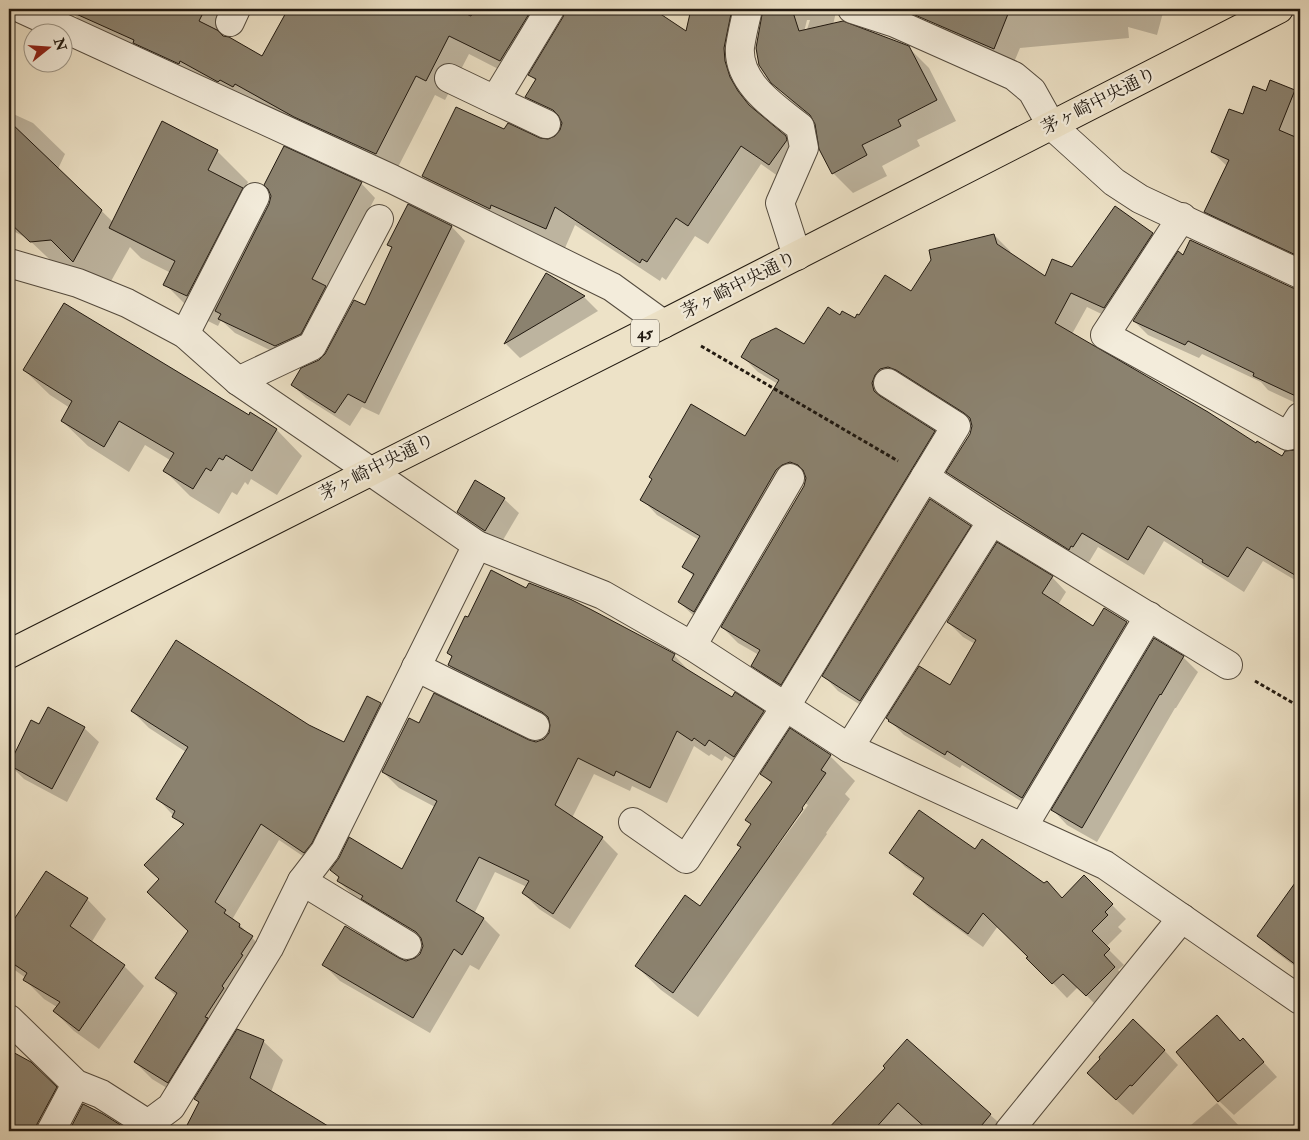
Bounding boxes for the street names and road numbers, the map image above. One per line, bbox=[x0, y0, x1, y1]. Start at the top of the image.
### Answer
street label: 茅ヶ崎中央通り bbox=[1038, 62, 1160, 140]
street label: 茅ヶ崎中央通り bbox=[678, 246, 800, 324]
road number: 45 bbox=[631, 319, 659, 346]
street label: 茅ヶ崎中央通り bbox=[316, 428, 438, 506]

